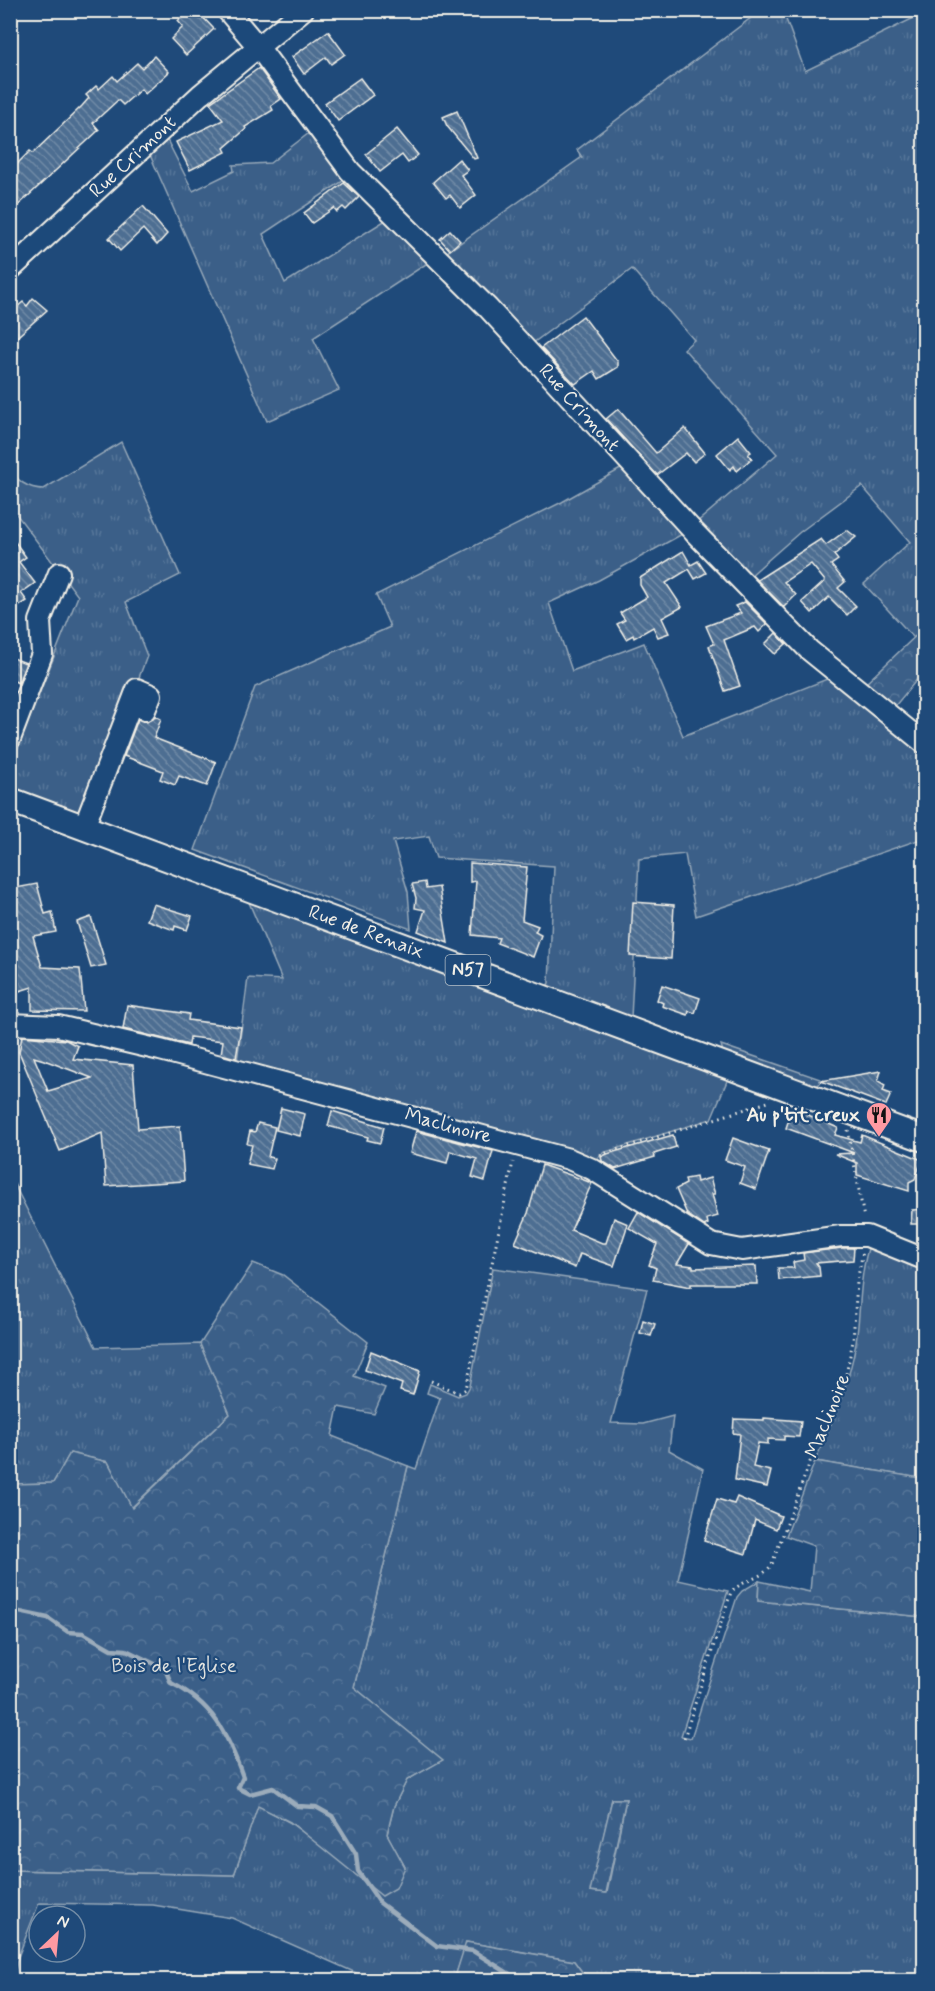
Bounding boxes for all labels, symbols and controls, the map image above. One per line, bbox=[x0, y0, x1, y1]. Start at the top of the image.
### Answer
street label: Rue Crimont bbox=[84, 110, 182, 204]
street label: Rue Crimont bbox=[532, 358, 626, 458]
street label: Rue de Renaix bbox=[304, 899, 428, 966]
road number: N57 bbox=[446, 955, 490, 985]
restaurant icon: Au p'tit creux bbox=[864, 1100, 894, 1138]
street label: Maclinoire bbox=[402, 1101, 494, 1151]
place label: Au p'tit creux bbox=[747, 1102, 861, 1129]
street label: Maclinoire bbox=[799, 1370, 857, 1462]
park label: Bois de l'Eglise bbox=[111, 1653, 237, 1680]
north arrow bbox=[27, 1904, 87, 1964]
text: N bbox=[54, 1910, 72, 1934]

